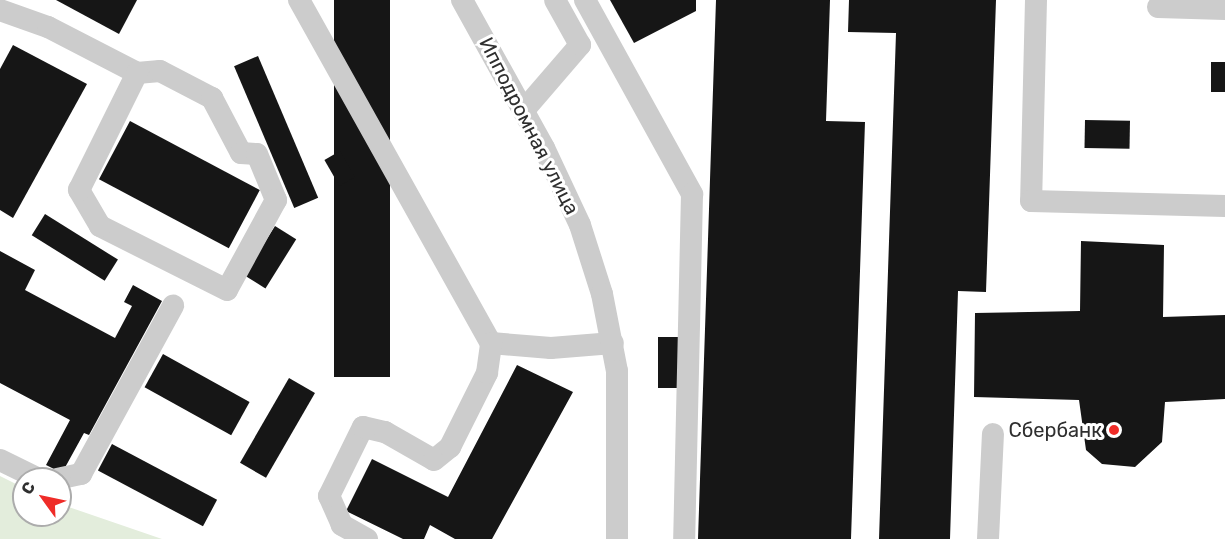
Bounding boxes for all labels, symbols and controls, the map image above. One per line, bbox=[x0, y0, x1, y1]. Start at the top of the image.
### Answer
street label: Ипподромная улица bbox=[474, 33, 584, 219]
place label: Сбербанк bbox=[1008, 418, 1102, 442]
marker: Сбербанк bbox=[1107, 423, 1121, 437]
north arrow bbox=[12, 467, 72, 527]
text: С bbox=[17, 478, 39, 498]

